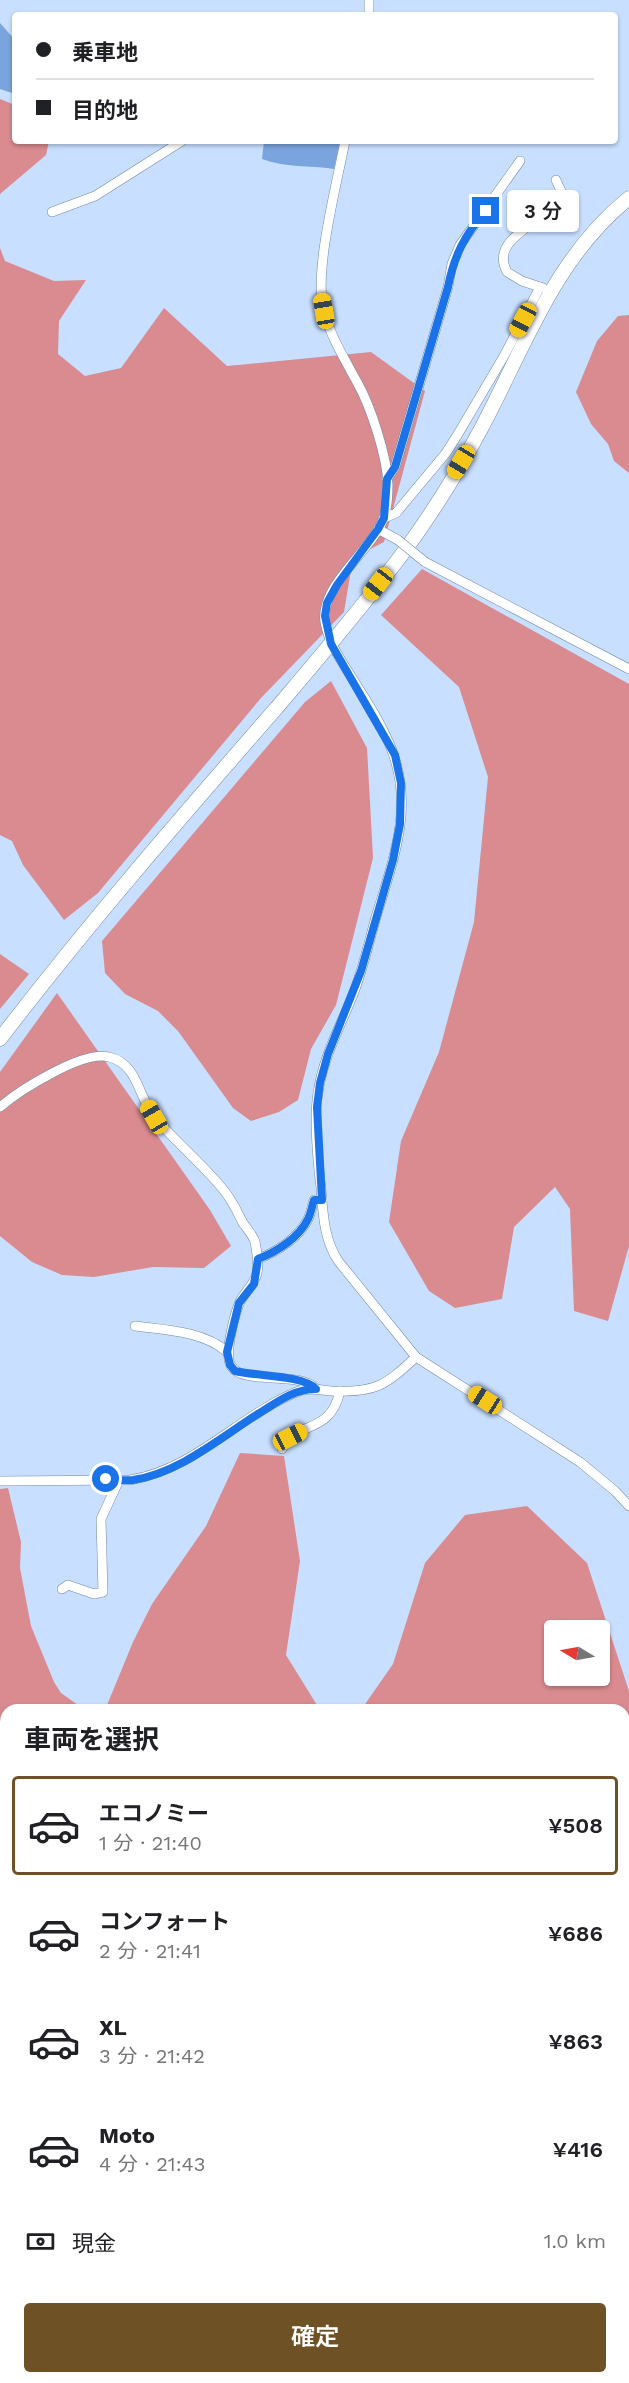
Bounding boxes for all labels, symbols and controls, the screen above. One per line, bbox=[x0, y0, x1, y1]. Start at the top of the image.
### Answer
text: 乗車地 bbox=[72, 40, 138, 65]
text: 目的地 bbox=[72, 98, 138, 123]
callout: 3 分 bbox=[507, 190, 579, 232]
route end bbox=[472, 197, 499, 224]
text: 3 分 bbox=[524, 199, 562, 223]
car bbox=[312, 292, 336, 330]
car bbox=[507, 300, 539, 340]
car bbox=[444, 442, 478, 482]
car bbox=[360, 564, 396, 604]
car bbox=[137, 1097, 171, 1137]
car bbox=[465, 1383, 505, 1417]
car bbox=[270, 1421, 310, 1453]
route start bbox=[92, 1465, 119, 1492]
north arrow bbox=[544, 1620, 610, 1686]
map controls bbox=[544, 1620, 610, 1686]
text: 車両を選択 bbox=[24, 1724, 159, 1756]
icon: car bbox=[27, 1799, 81, 1853]
text: エコノミー bbox=[99, 1801, 209, 1826]
text: ¥508 bbox=[548, 1813, 603, 1838]
text: 1 分 · 21:40 bbox=[99, 1831, 202, 1855]
icon: car bbox=[27, 1907, 81, 1961]
text: コンフォート bbox=[99, 1909, 230, 1934]
text: ¥686 bbox=[548, 1921, 603, 1946]
text: 2 分 · 21:41 bbox=[99, 1939, 201, 1963]
icon: car bbox=[27, 2015, 81, 2069]
text: XL bbox=[99, 2015, 127, 2040]
text: ¥863 bbox=[549, 2029, 603, 2054]
text: 3 分 · 21:42 bbox=[99, 2044, 205, 2068]
icon: car bbox=[27, 2123, 81, 2177]
text: Moto bbox=[99, 2123, 155, 2148]
text: ¥416 bbox=[553, 2137, 603, 2162]
text: 4 分 · 21:43 bbox=[99, 2152, 205, 2176]
icon: cash bbox=[24, 2225, 57, 2258]
text: 1.0 km bbox=[544, 2229, 606, 2253]
text: 現金 bbox=[72, 2231, 116, 2256]
button: 確定 bbox=[24, 2303, 606, 2372]

